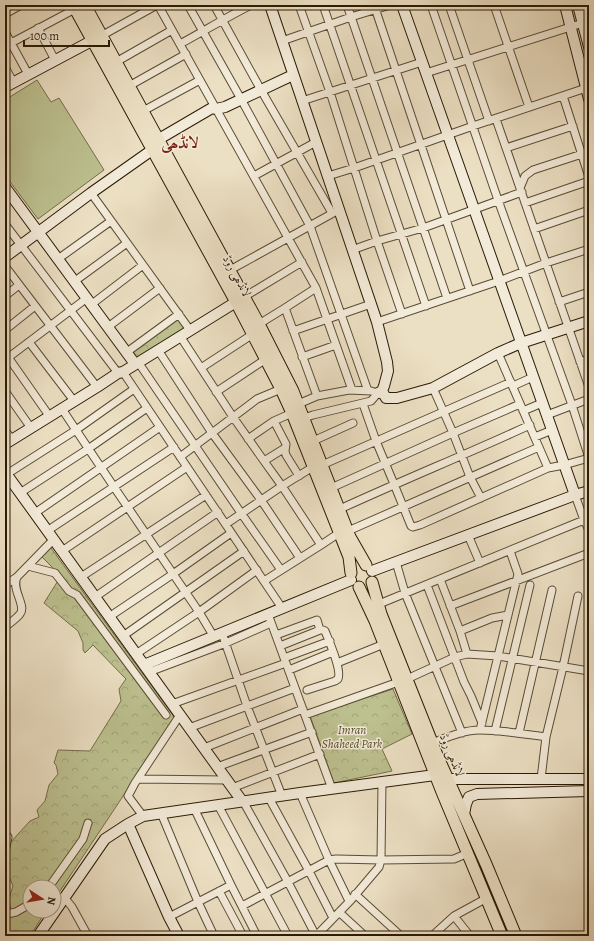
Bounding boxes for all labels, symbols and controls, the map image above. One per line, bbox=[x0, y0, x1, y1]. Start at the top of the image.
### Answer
scale bar bbox=[24, 22, 109, 48]
text: 100 m bbox=[30, 28, 59, 44]
district label: لانڈھی bbox=[161, 132, 199, 154]
street label: لانڈھی روڈ bbox=[218, 252, 255, 301]
park label: Imran Shaheed Park bbox=[322, 722, 383, 752]
street label: لانڈھی روڈ bbox=[435, 731, 468, 780]
north arrow bbox=[22, 879, 62, 919]
text: N bbox=[43, 895, 59, 906]

